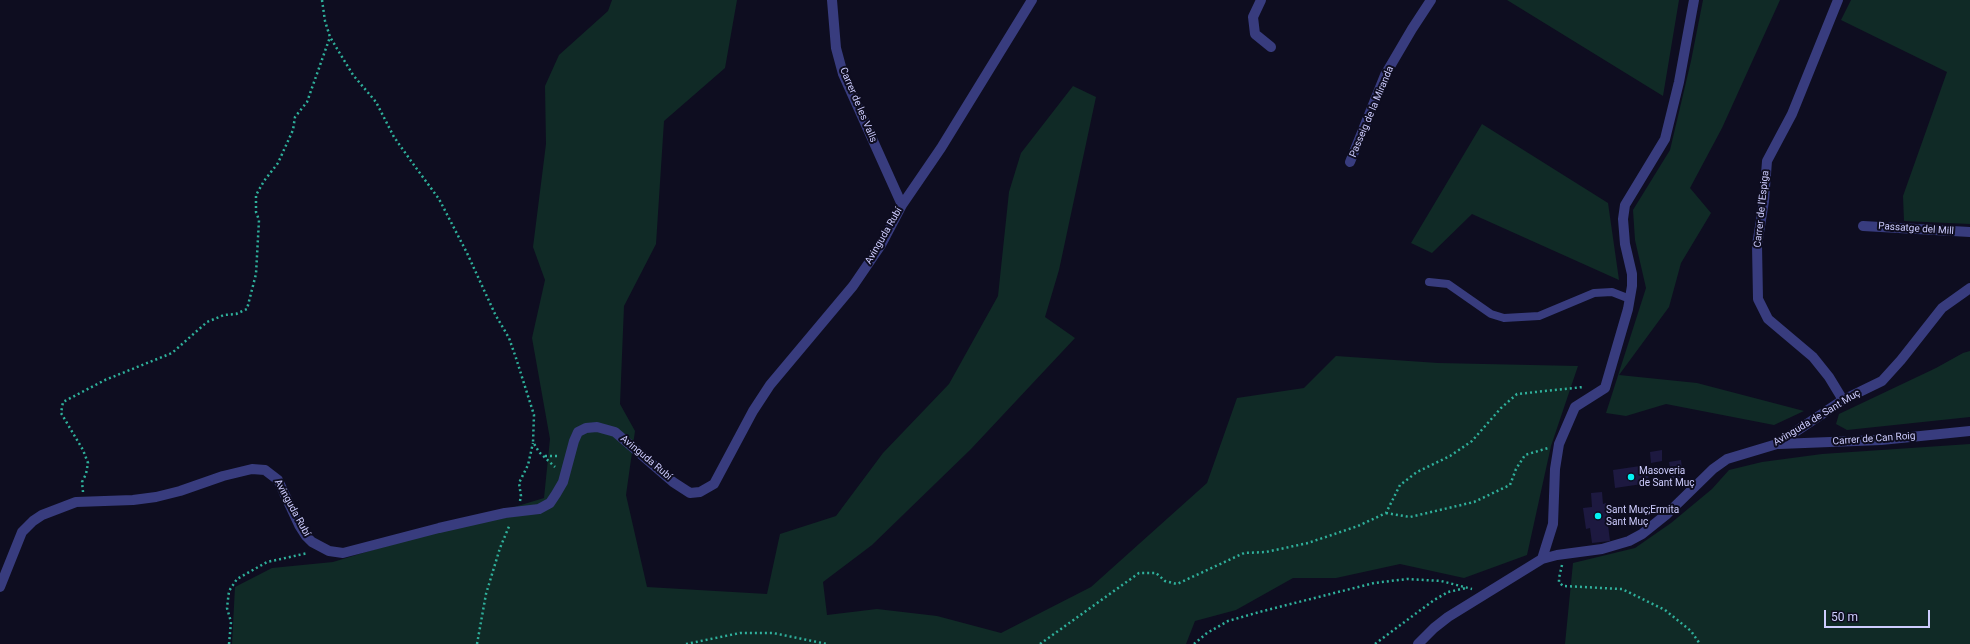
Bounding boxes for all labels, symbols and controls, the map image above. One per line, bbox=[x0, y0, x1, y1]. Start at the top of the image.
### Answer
street label: Passeig de la Miranda bbox=[1347, 65, 1397, 159]
street label: Carrer de les Valls bbox=[837, 66, 879, 144]
street label: Carrer de l'Espiga bbox=[1752, 170, 1772, 248]
street label: Avinguda Rubí bbox=[863, 205, 905, 267]
street label: Passatge del Mill bbox=[1878, 220, 1954, 238]
street label: Avinguda de Sant Muç bbox=[1771, 387, 1863, 449]
street label: Carrer de Can Roig bbox=[1832, 430, 1916, 448]
street label: Avinguda Rubí bbox=[618, 433, 674, 483]
place label: Masoveria de Sant Muç bbox=[1639, 465, 1695, 488]
marker: Masoveria de Sant Muç bbox=[1626, 472, 1636, 482]
street label: Avinguda Rubí bbox=[271, 477, 313, 539]
place label: Sant Muç;Ermita Sant Muç bbox=[1606, 504, 1679, 528]
marker: Sant Muç;Ermita Sant Muç bbox=[1593, 511, 1603, 521]
scale bar bbox=[1826, 602, 1932, 628]
text: 50 m bbox=[1831, 610, 1858, 624]

